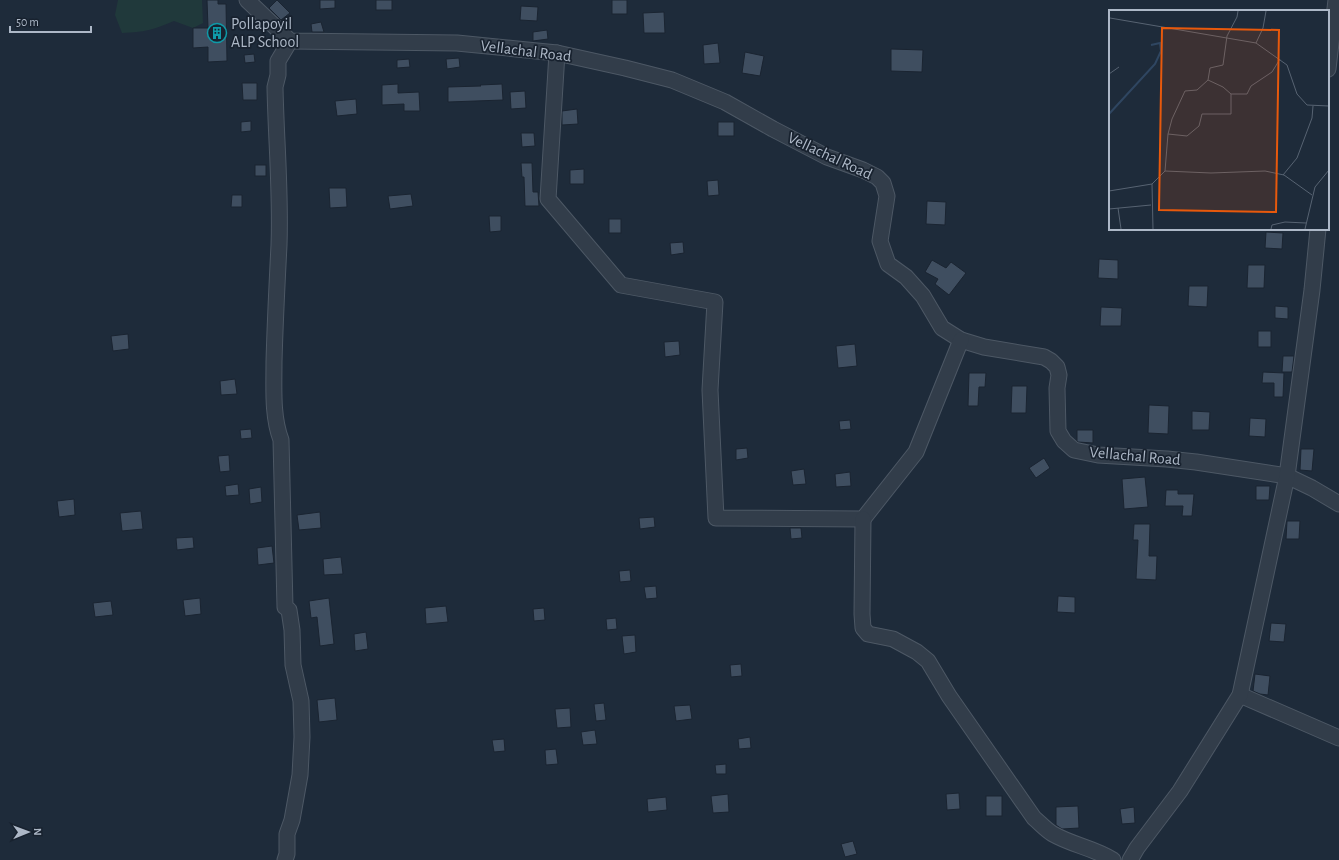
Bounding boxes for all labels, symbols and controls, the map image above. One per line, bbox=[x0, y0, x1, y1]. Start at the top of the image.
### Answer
scale bar bbox=[10, 8, 91, 34]
inset map bbox=[1109, 10, 1329, 230]
text: 50 m bbox=[16, 16, 39, 28]
place label: Pollapoyil ALP School bbox=[231, 16, 299, 50]
building icon: Pollapoyil ALP School bbox=[206, 22, 228, 44]
street label: Vellachal Road bbox=[480, 37, 572, 65]
street label: Vellachal Road bbox=[785, 129, 875, 183]
street label: Vellachal Road bbox=[1089, 444, 1181, 468]
north arrow bbox=[8, 812, 48, 852]
text: N bbox=[32, 828, 43, 836]

